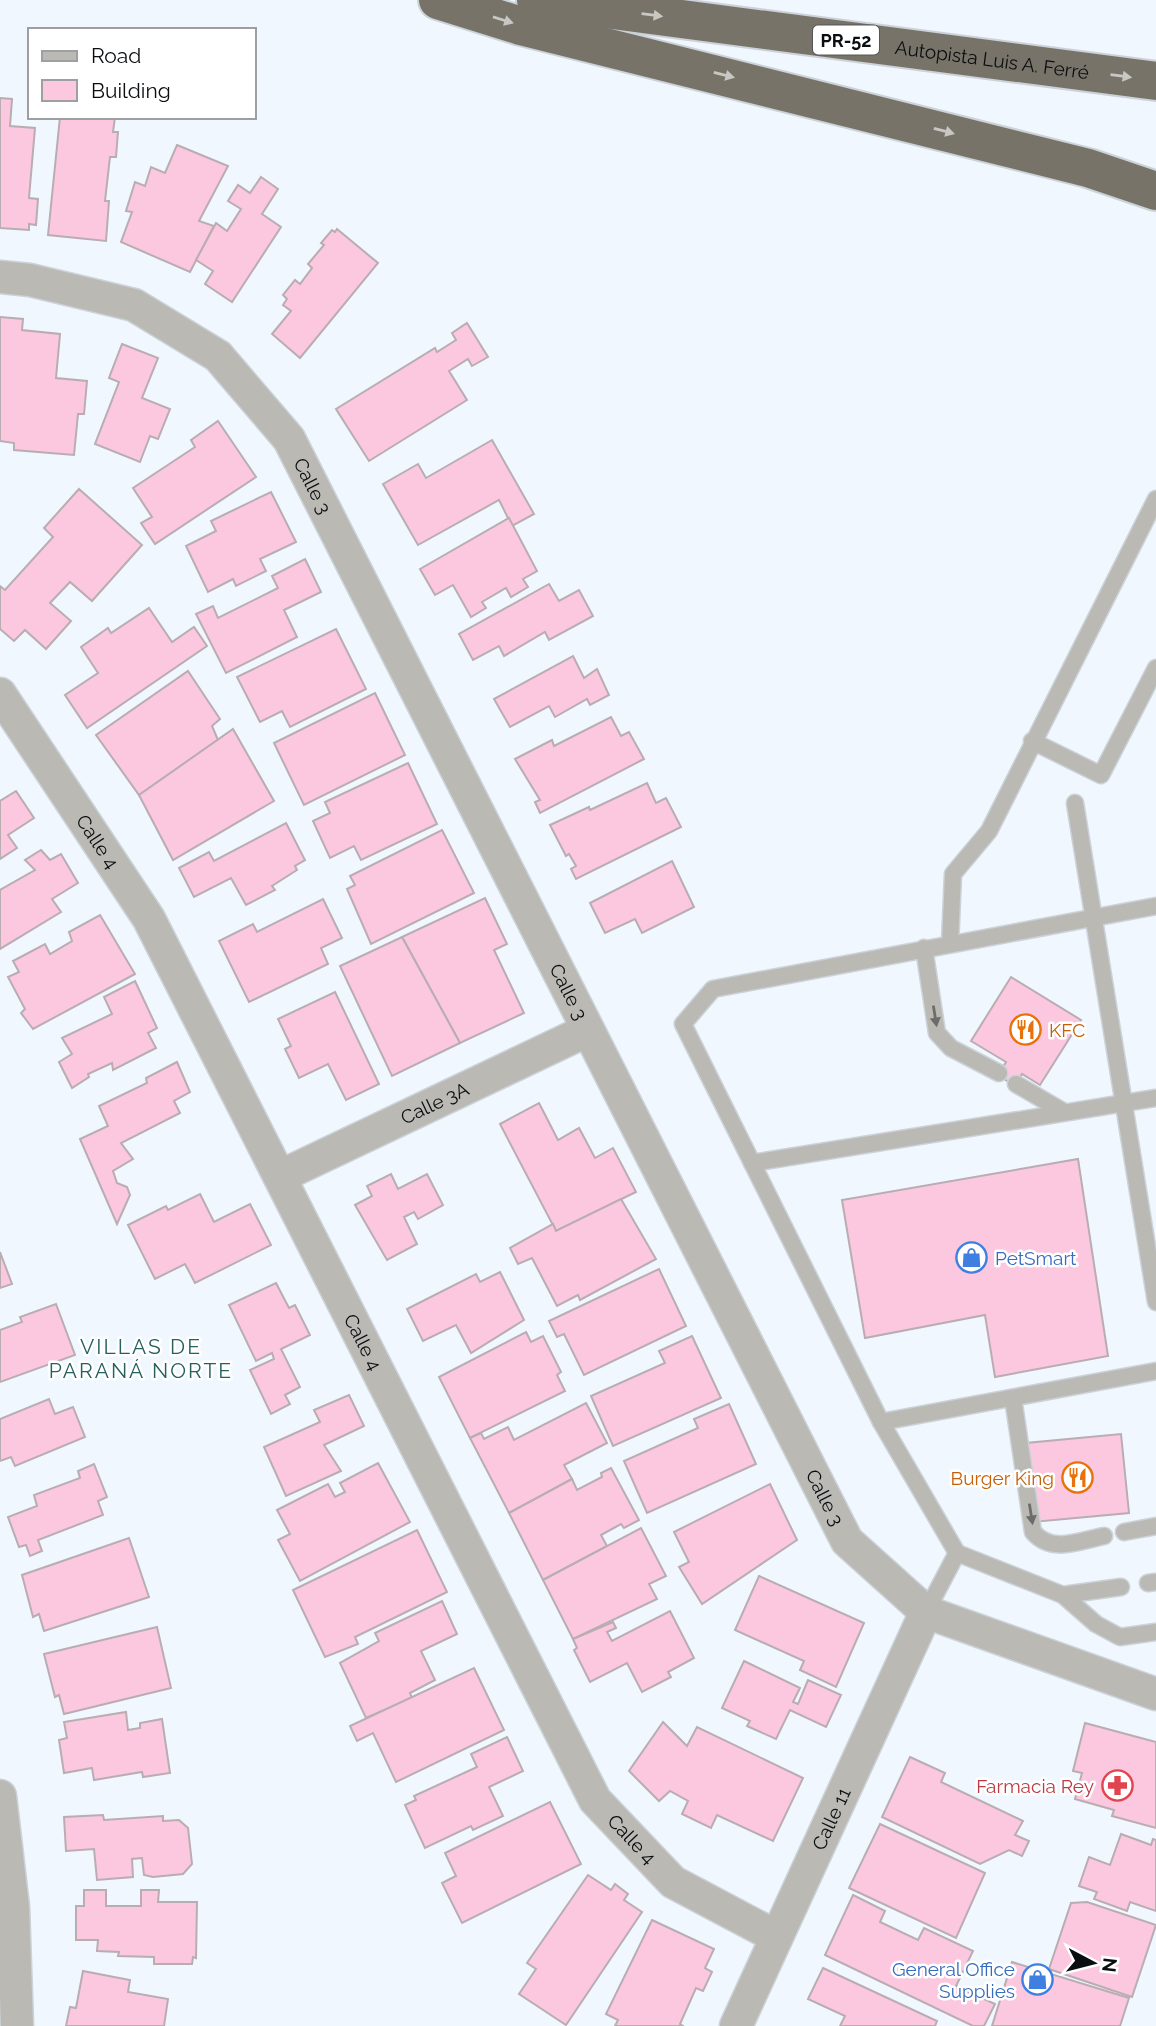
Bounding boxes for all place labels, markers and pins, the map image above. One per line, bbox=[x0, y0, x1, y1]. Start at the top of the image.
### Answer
restaurant icon: KFC bbox=[1009, 1013, 1043, 1047]
place label: KFC bbox=[1049, 1019, 1085, 1041]
shop icon: PetSmart bbox=[955, 1241, 989, 1275]
place label: PetSmart bbox=[995, 1247, 1077, 1269]
restaurant icon: Burger King bbox=[1060, 1461, 1094, 1495]
place label: Burger King bbox=[951, 1467, 1054, 1489]
pharmacy icon: Farmacia Rey bbox=[1100, 1769, 1134, 1803]
place label: Farmacia Rey bbox=[976, 1775, 1094, 1797]
place label: General Office Supplies bbox=[892, 1958, 1015, 2002]
shop icon: General Office Supplies bbox=[1021, 1963, 1055, 1997]

